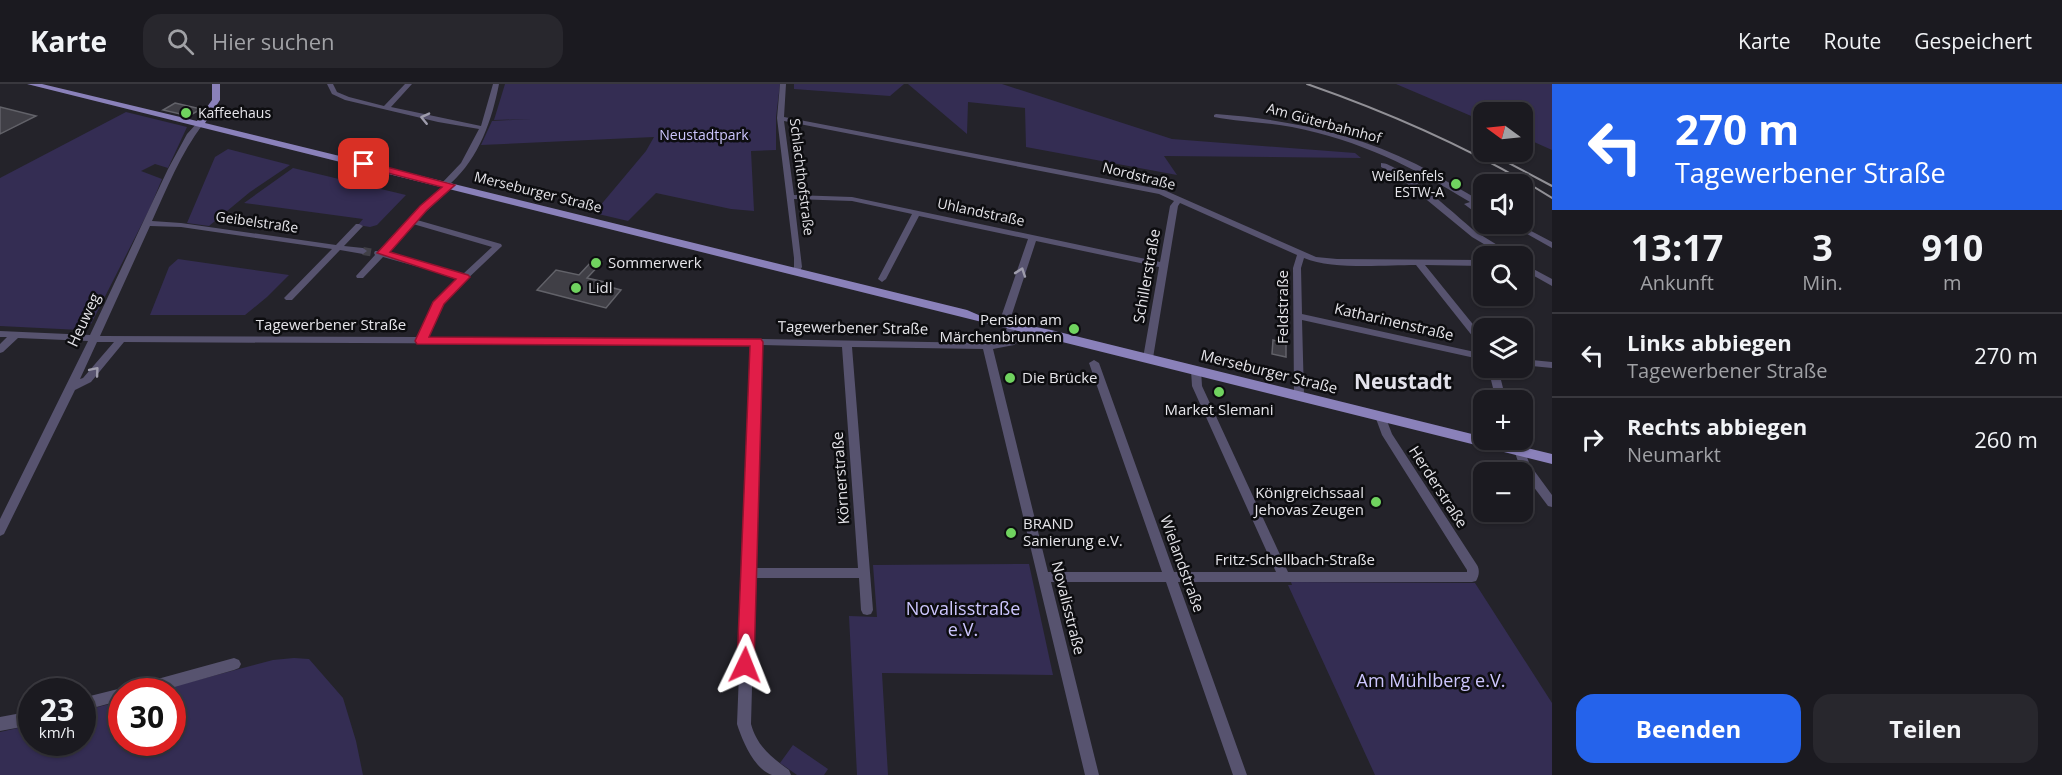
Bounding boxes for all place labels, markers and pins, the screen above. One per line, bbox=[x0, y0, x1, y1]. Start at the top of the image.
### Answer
place label: Kaffeehaus bbox=[198, 103, 271, 122]
marker: Kaffeehaus bbox=[179, 106, 193, 120]
pin bbox=[338, 138, 389, 189]
place label: Weißenfels ESTW-A bbox=[1372, 166, 1444, 201]
marker: Weißenfels ESTW-A bbox=[1449, 177, 1463, 191]
place label: Sommerwerk bbox=[608, 252, 702, 272]
marker: Sommerwerk bbox=[589, 256, 603, 270]
place label: Lidl bbox=[588, 277, 613, 297]
marker: Lidl bbox=[569, 281, 583, 295]
place label: Pension am Märchenbrunnen bbox=[940, 309, 1062, 346]
marker: Pension am Märchenbrunnen bbox=[1067, 322, 1081, 336]
place label: Die Brücke bbox=[1022, 367, 1098, 387]
marker: Die Brücke bbox=[1003, 371, 1017, 385]
marker: Market Slemani bbox=[1212, 385, 1226, 399]
place label: Market Slemani bbox=[1164, 399, 1274, 419]
place label: Königreichssaal Jehovas Zeugen bbox=[1252, 482, 1364, 519]
marker: Königreichssaal Jehovas Zeugen bbox=[1369, 495, 1383, 509]
place label: BRAND Sanierung e.V. bbox=[1023, 513, 1123, 550]
marker: BRAND Sanierung e.V. bbox=[1004, 526, 1018, 540]

